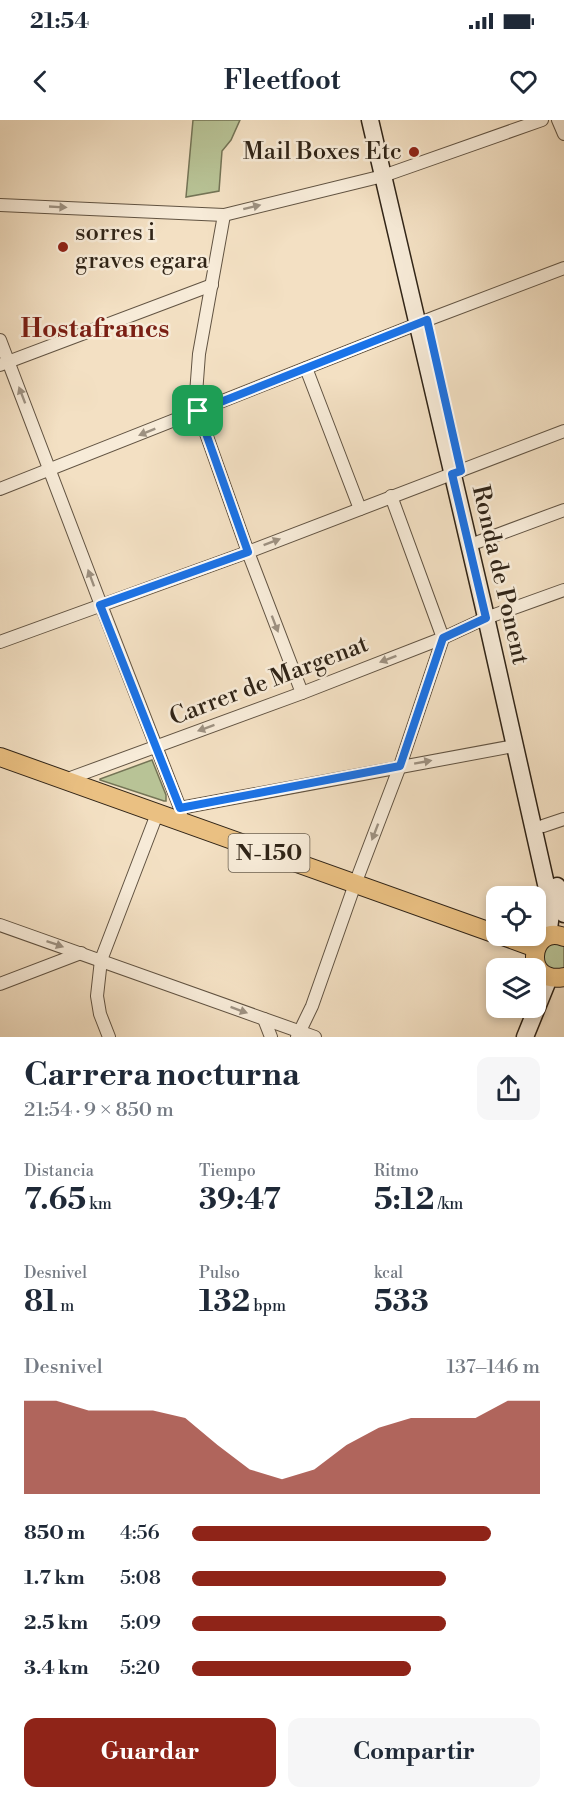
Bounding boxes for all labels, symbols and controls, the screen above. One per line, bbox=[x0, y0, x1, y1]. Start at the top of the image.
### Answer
text: 21:54 bbox=[30, 8, 89, 35]
text: Fleetfoot bbox=[224, 64, 340, 98]
icon: back bbox=[24, 65, 57, 98]
icon: heart bbox=[507, 65, 540, 98]
place label: Mail Boxes Etc bbox=[243, 137, 402, 167]
marker: Mail Boxes Etc bbox=[407, 145, 421, 159]
one-way arrow bbox=[243, 202, 262, 212]
one-way arrow bbox=[49, 203, 68, 212]
place label: sorres i graves egara bbox=[75, 218, 209, 276]
marker: sorres i graves egara bbox=[56, 240, 70, 254]
district label: Hostafrancs bbox=[21, 313, 169, 345]
pin bbox=[172, 385, 223, 436]
one-way arrow bbox=[16, 386, 26, 404]
icon: arrive bbox=[181, 394, 214, 427]
one-way arrow bbox=[137, 427, 155, 437]
street label: Ronda de Ponent bbox=[465, 482, 535, 668]
one-way arrow bbox=[263, 537, 281, 546]
one-way arrow bbox=[85, 569, 95, 587]
one-way arrow bbox=[271, 615, 281, 633]
street label: Carrer de Margenat bbox=[165, 629, 373, 733]
one-way arrow bbox=[379, 655, 397, 664]
one-way arrow bbox=[197, 724, 215, 733]
one-way arrow bbox=[414, 757, 433, 766]
one-way arrow bbox=[370, 823, 379, 841]
road number: N-150 bbox=[228, 834, 310, 872]
map controls bbox=[486, 886, 546, 1018]
button: locate bbox=[486, 886, 546, 946]
one-way arrow bbox=[46, 939, 64, 949]
button: layers bbox=[486, 958, 546, 1018]
one-way arrow bbox=[230, 1006, 248, 1016]
text: Carrera nocturna bbox=[24, 1055, 300, 1096]
button: share bbox=[477, 1057, 540, 1120]
text: 21:54 · 9 × 850 m bbox=[24, 1098, 174, 1123]
text: Distancia bbox=[24, 1161, 94, 1181]
text: Tiempo bbox=[199, 1161, 256, 1181]
text: Ritmo bbox=[374, 1161, 419, 1181]
text: 7.65 bbox=[24, 1181, 86, 1219]
text: 39:47 bbox=[199, 1181, 281, 1219]
text: 5:12 bbox=[374, 1181, 435, 1219]
text: km bbox=[86, 1194, 112, 1214]
text: /km bbox=[435, 1194, 463, 1214]
text: Desnivel bbox=[24, 1263, 87, 1283]
text: Pulso bbox=[199, 1263, 240, 1283]
text: kcal bbox=[374, 1263, 403, 1283]
text: 81 bbox=[24, 1283, 57, 1321]
text: 132 bbox=[199, 1283, 250, 1321]
text: 533 bbox=[374, 1283, 429, 1321]
text: m bbox=[57, 1296, 74, 1316]
text: bpm bbox=[250, 1296, 286, 1316]
text: Desnivel bbox=[24, 1355, 103, 1380]
text: 137–146 m bbox=[446, 1355, 540, 1380]
text: 850 m bbox=[24, 1521, 85, 1546]
text: 4:56 bbox=[120, 1521, 160, 1546]
text: 1.7 km bbox=[24, 1566, 85, 1591]
text: 5:08 bbox=[120, 1566, 161, 1591]
text: 2.5 km bbox=[24, 1611, 88, 1636]
text: 5:09 bbox=[120, 1611, 161, 1636]
text: 3.4 km bbox=[24, 1656, 89, 1681]
text: 5:20 bbox=[120, 1656, 160, 1681]
button: Guardar bbox=[24, 1718, 276, 1787]
button: Compartir bbox=[288, 1718, 540, 1787]

